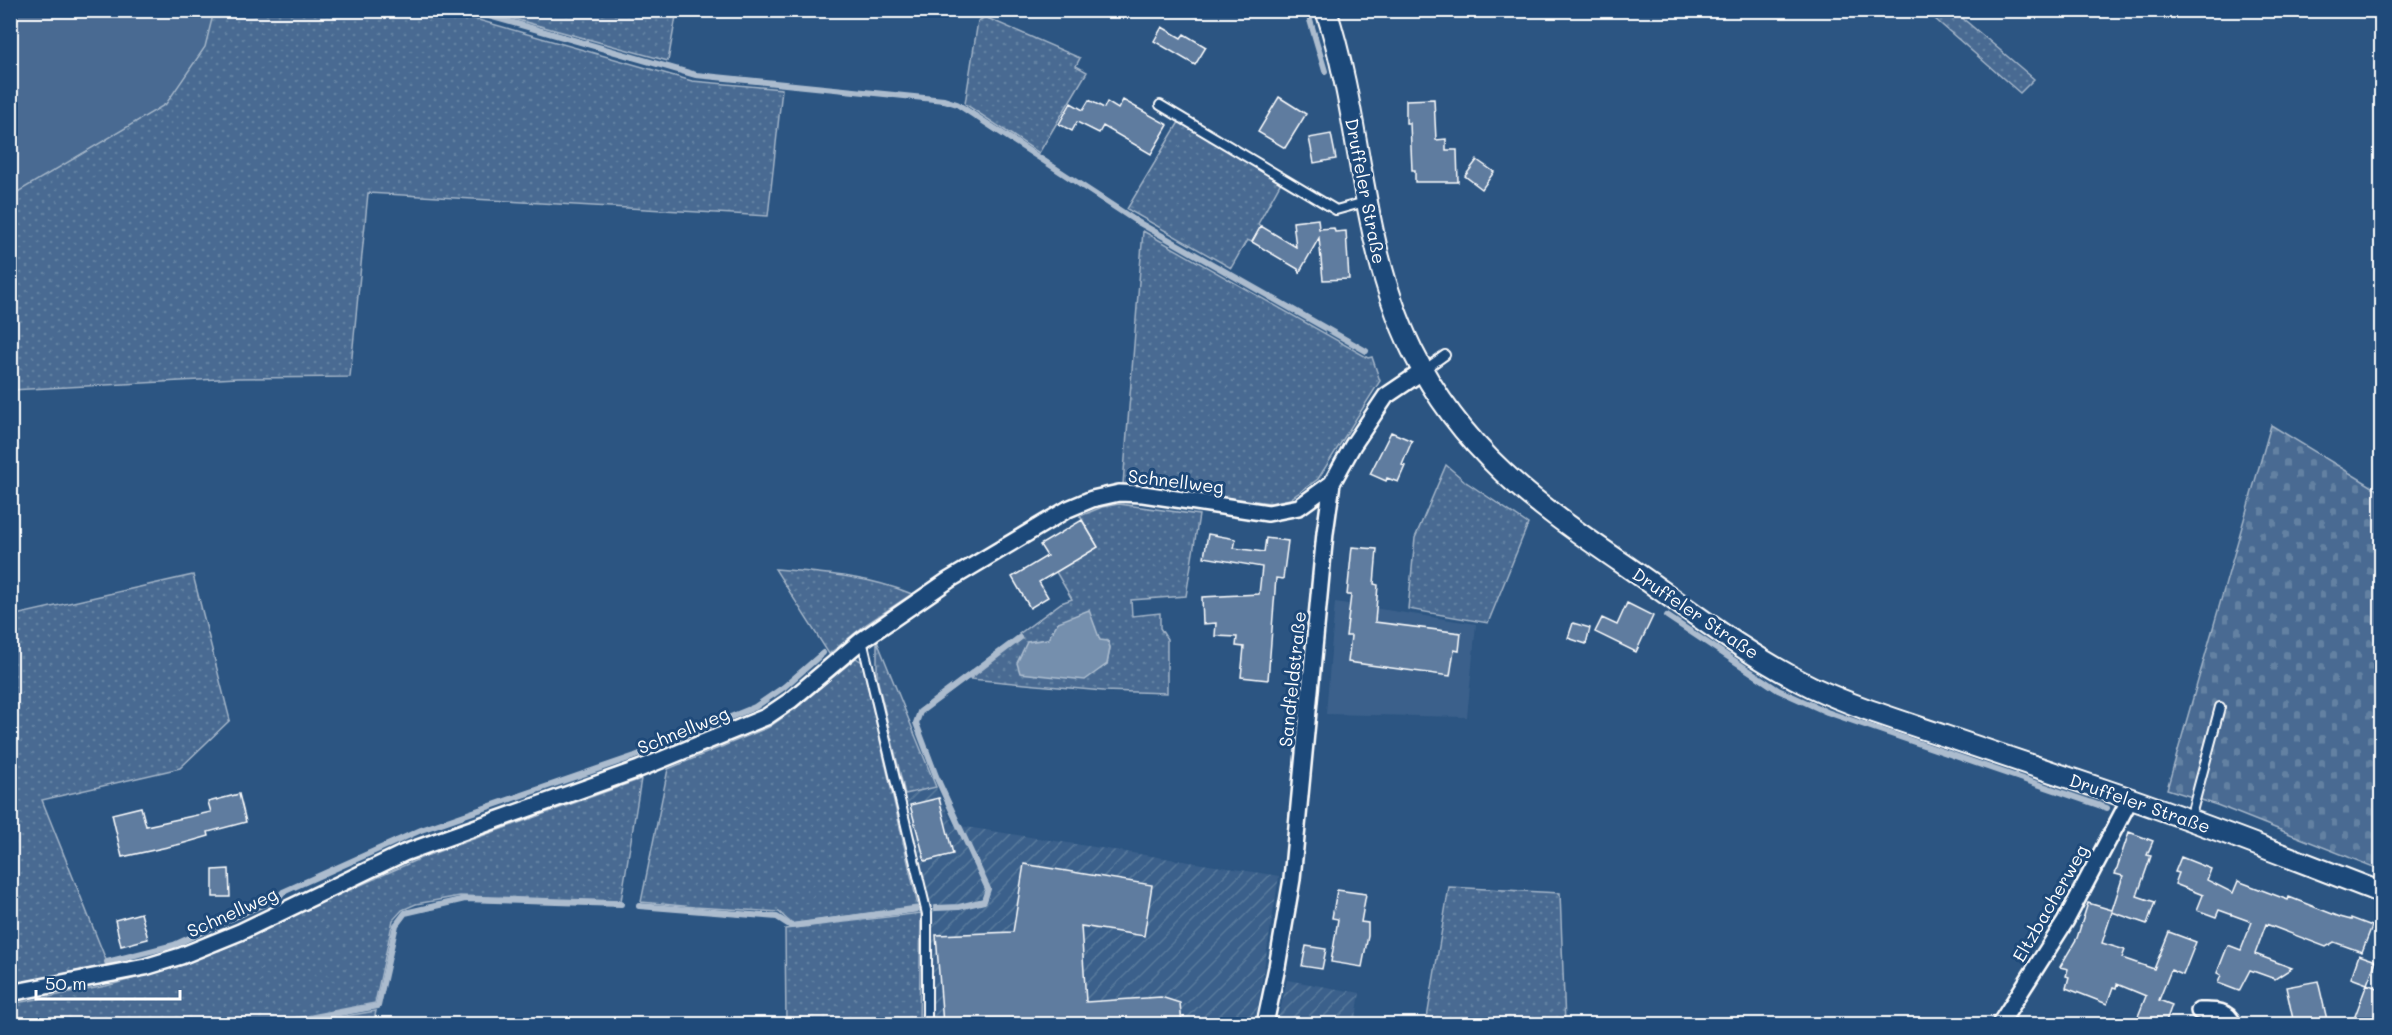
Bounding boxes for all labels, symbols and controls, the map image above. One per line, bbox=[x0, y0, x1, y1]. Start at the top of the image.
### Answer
street label: Druffeler Straße bbox=[1340, 116, 1392, 266]
street label: Schnellweg bbox=[1127, 463, 1225, 499]
street label: Druffeler Straße bbox=[1628, 562, 1764, 664]
street label: Sandfeldstraße bbox=[1273, 610, 1311, 748]
street label: Schnellweg bbox=[634, 701, 732, 759]
street label: Druffeler Straße bbox=[2066, 768, 2214, 838]
street label: Eltzbacherweg bbox=[2007, 840, 2093, 966]
street label: Schnellweg bbox=[183, 881, 281, 943]
scale bar bbox=[36, 963, 180, 1001]
text: 50 m bbox=[45, 971, 87, 995]

